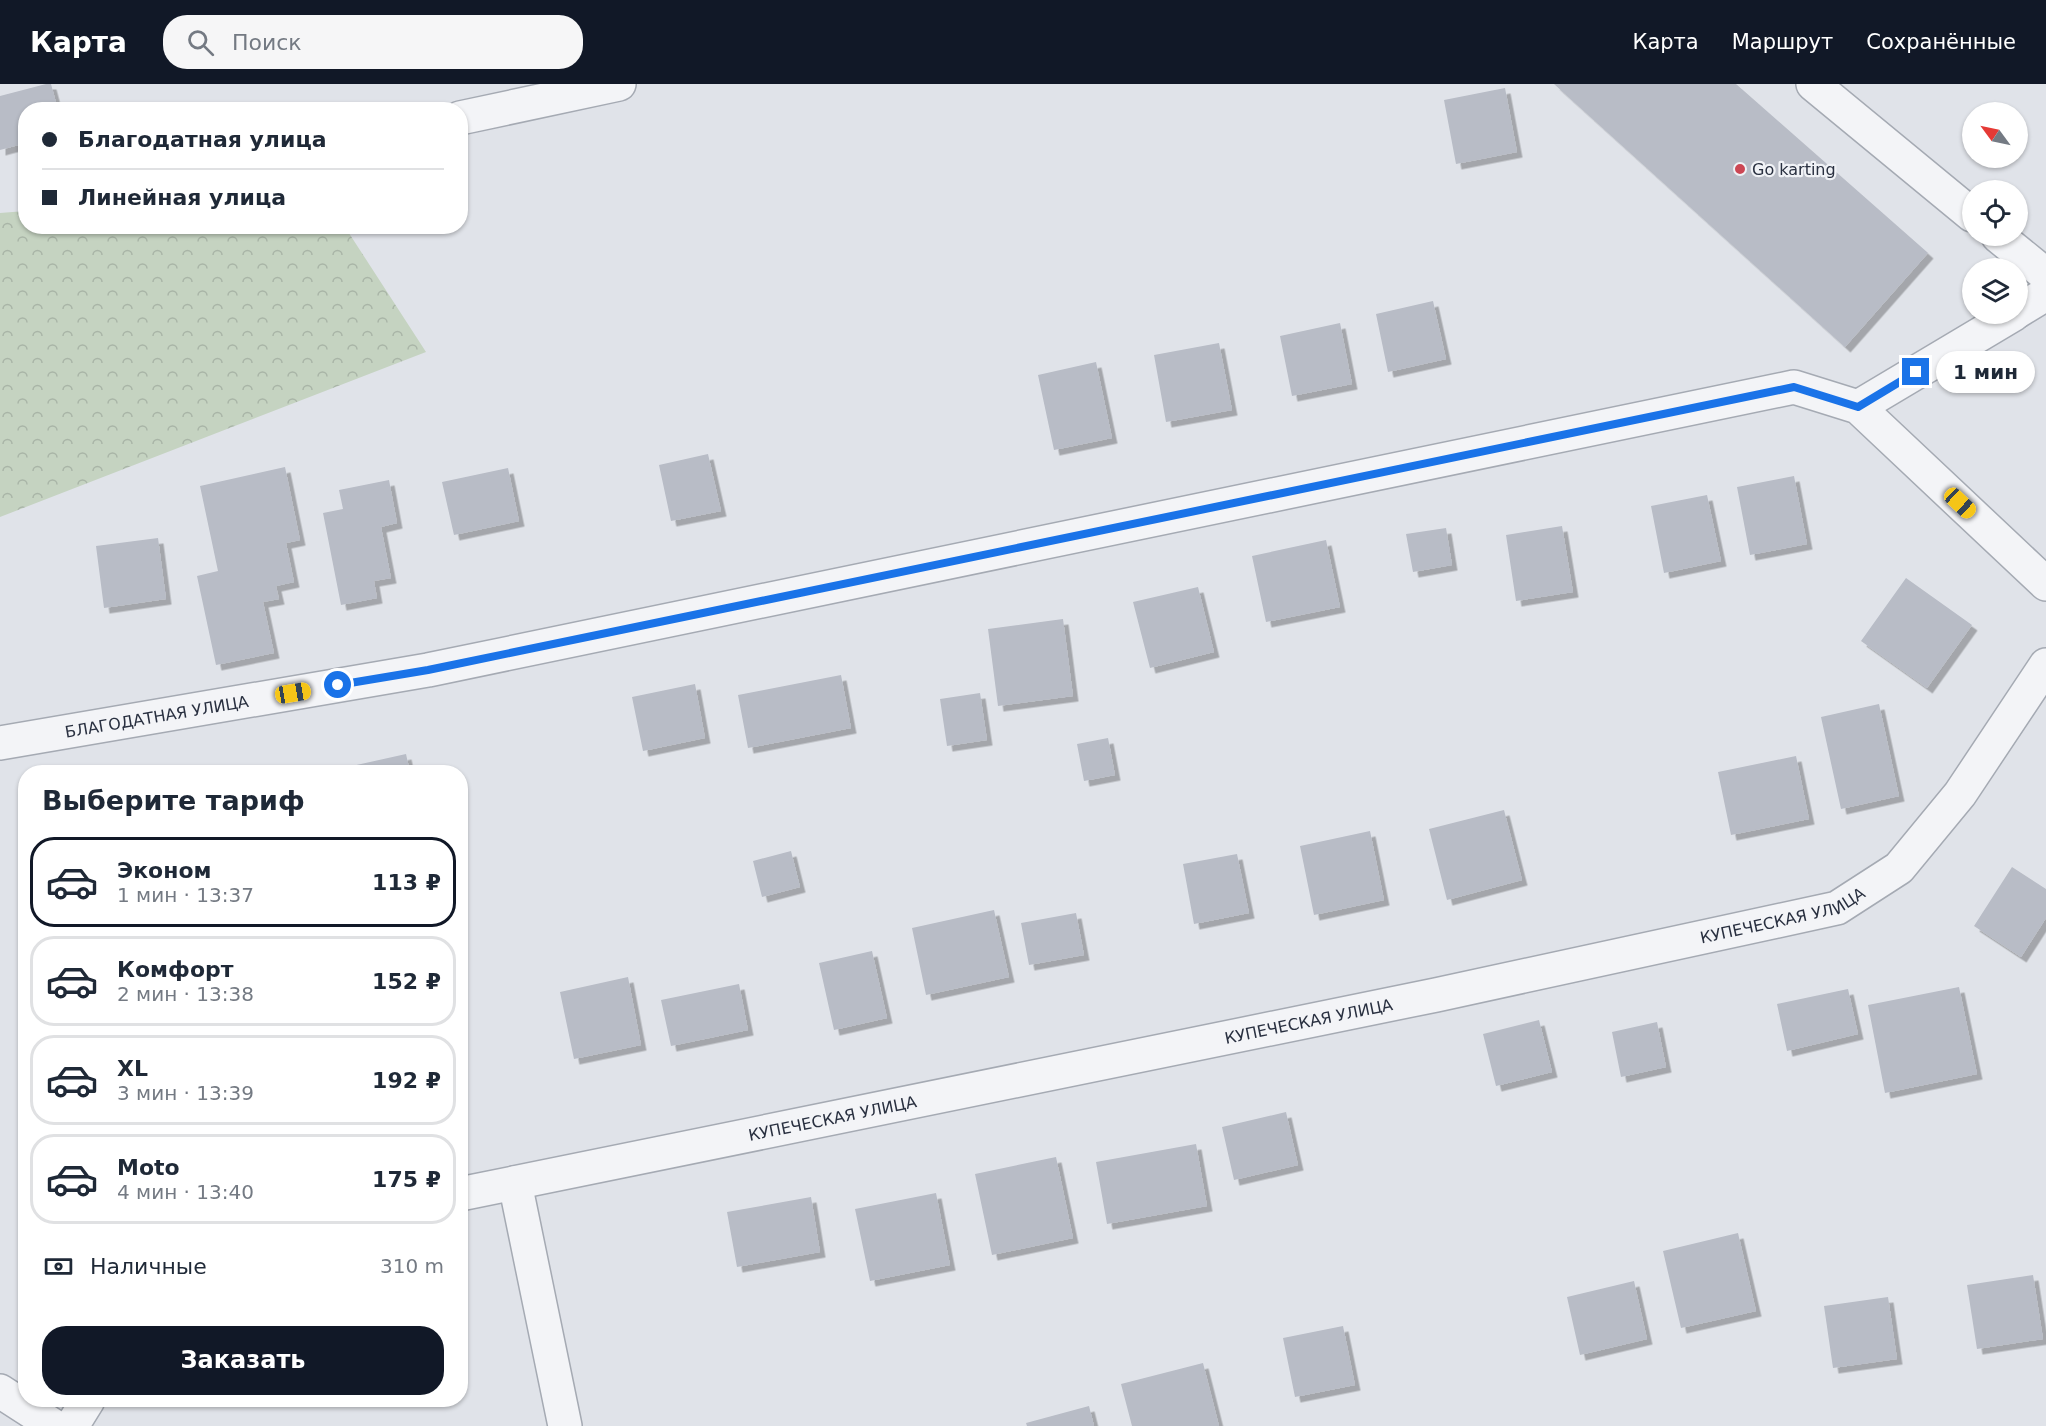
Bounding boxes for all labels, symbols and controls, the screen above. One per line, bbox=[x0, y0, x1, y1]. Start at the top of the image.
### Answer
search box bbox=[163, 15, 583, 69]
text: Карта bbox=[30, 26, 127, 59]
icon: search bbox=[184, 26, 217, 59]
text: Поиск bbox=[232, 30, 302, 55]
text: Карта bbox=[1633, 30, 1699, 54]
text: Маршрут bbox=[1732, 30, 1833, 54]
text: Сохранённые bbox=[1866, 30, 2016, 54]
north arrow bbox=[1962, 102, 2028, 168]
map controls bbox=[1962, 102, 2028, 324]
text: Благодатная улица bbox=[78, 127, 327, 152]
place label: Go karting bbox=[1752, 160, 1836, 179]
marker: Go karting bbox=[1733, 162, 1747, 176]
button: locate bbox=[1962, 180, 2028, 246]
text: Линейная улица bbox=[78, 185, 286, 210]
button: layers bbox=[1962, 258, 2028, 324]
callout: 1 мин bbox=[1937, 351, 2036, 393]
route end bbox=[1902, 358, 1929, 385]
text: 1 мин bbox=[1953, 360, 2018, 384]
car bbox=[1941, 484, 1979, 522]
route start bbox=[324, 671, 351, 698]
car bbox=[274, 681, 312, 705]
street label: БЛАГОДАТНАЯ УЛИЦА bbox=[64, 692, 250, 742]
text: Выберите тариф bbox=[42, 785, 305, 816]
icon: car bbox=[45, 855, 99, 909]
text: Эконом bbox=[117, 858, 212, 883]
text: 113 ₽ bbox=[372, 870, 441, 895]
text: 1 мин · 13:37 bbox=[117, 883, 254, 907]
street label: КУПЕЧЕСКАЯ УЛИЦА bbox=[1698, 884, 1869, 947]
icon: car bbox=[45, 954, 99, 1008]
text: Комфорт bbox=[117, 957, 234, 982]
text: 152 ₽ bbox=[372, 969, 441, 994]
text: 2 мин · 13:38 bbox=[117, 982, 254, 1006]
street label: КУПЕЧЕСКАЯ УЛИЦА bbox=[1223, 995, 1394, 1048]
icon: car bbox=[45, 1053, 99, 1107]
text: XL bbox=[117, 1056, 148, 1081]
text: 192 ₽ bbox=[372, 1068, 441, 1093]
text: 3 мин · 13:39 bbox=[117, 1081, 254, 1105]
street label: КУПЕЧЕСКАЯ УЛИЦА bbox=[747, 1092, 918, 1145]
icon: car bbox=[45, 1152, 99, 1206]
text: Moto bbox=[117, 1155, 180, 1180]
text: 175 ₽ bbox=[372, 1167, 441, 1192]
text: 4 мин · 13:40 bbox=[117, 1180, 254, 1204]
icon: cash bbox=[42, 1250, 75, 1283]
text: Наличные bbox=[90, 1254, 207, 1279]
text: 310 m bbox=[380, 1254, 444, 1278]
button: Заказать bbox=[42, 1326, 444, 1395]

